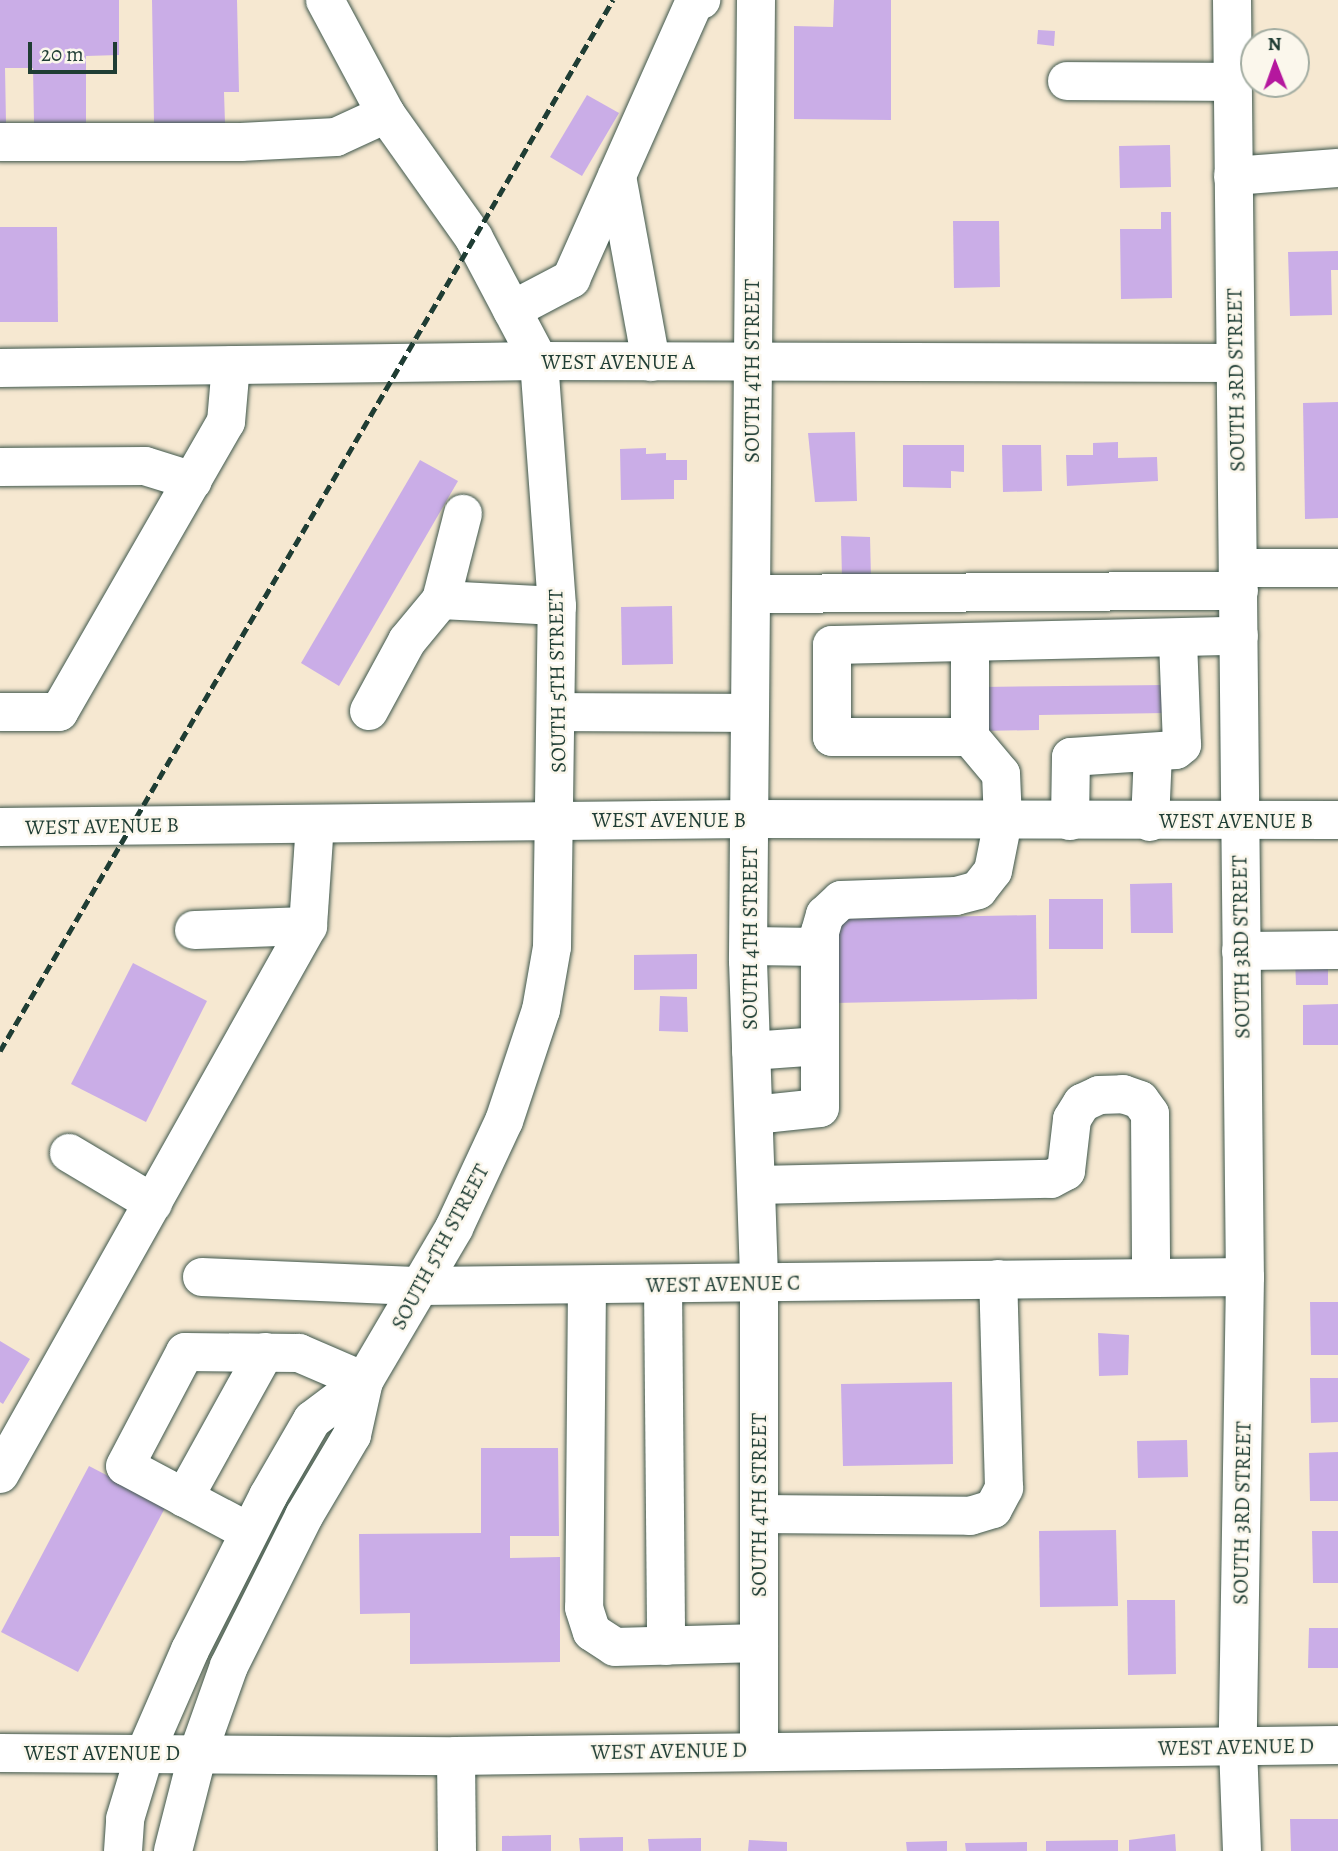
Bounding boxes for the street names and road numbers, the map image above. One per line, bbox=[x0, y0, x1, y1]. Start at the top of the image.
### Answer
street label: SOUTH 4TH STREET bbox=[739, 279, 765, 463]
street label: SOUTH 3RD STREET bbox=[1222, 288, 1250, 472]
street label: WEST AVENUE A bbox=[541, 349, 695, 375]
street label: SOUTH 5TH STREET bbox=[543, 589, 571, 773]
street label: WEST AVENUE B bbox=[592, 807, 746, 833]
street label: WEST AVENUE B bbox=[1159, 808, 1313, 834]
street label: WEST AVENUE B bbox=[25, 812, 179, 840]
street label: SOUTH 4TH STREET bbox=[737, 846, 763, 1030]
street label: SOUTH 3RD STREET bbox=[1227, 855, 1255, 1039]
street label: SOUTH 5TH STREET bbox=[386, 1160, 494, 1334]
street label: WEST AVENUE C bbox=[646, 1270, 800, 1298]
street label: SOUTH 4TH STREET bbox=[746, 1413, 772, 1597]
street label: SOUTH 3RD STREET bbox=[1228, 1421, 1256, 1605]
street label: WEST AVENUE D bbox=[1158, 1733, 1314, 1761]
street label: WEST AVENUE D bbox=[591, 1737, 747, 1765]
street label: WEST AVENUE D bbox=[24, 1740, 180, 1766]

